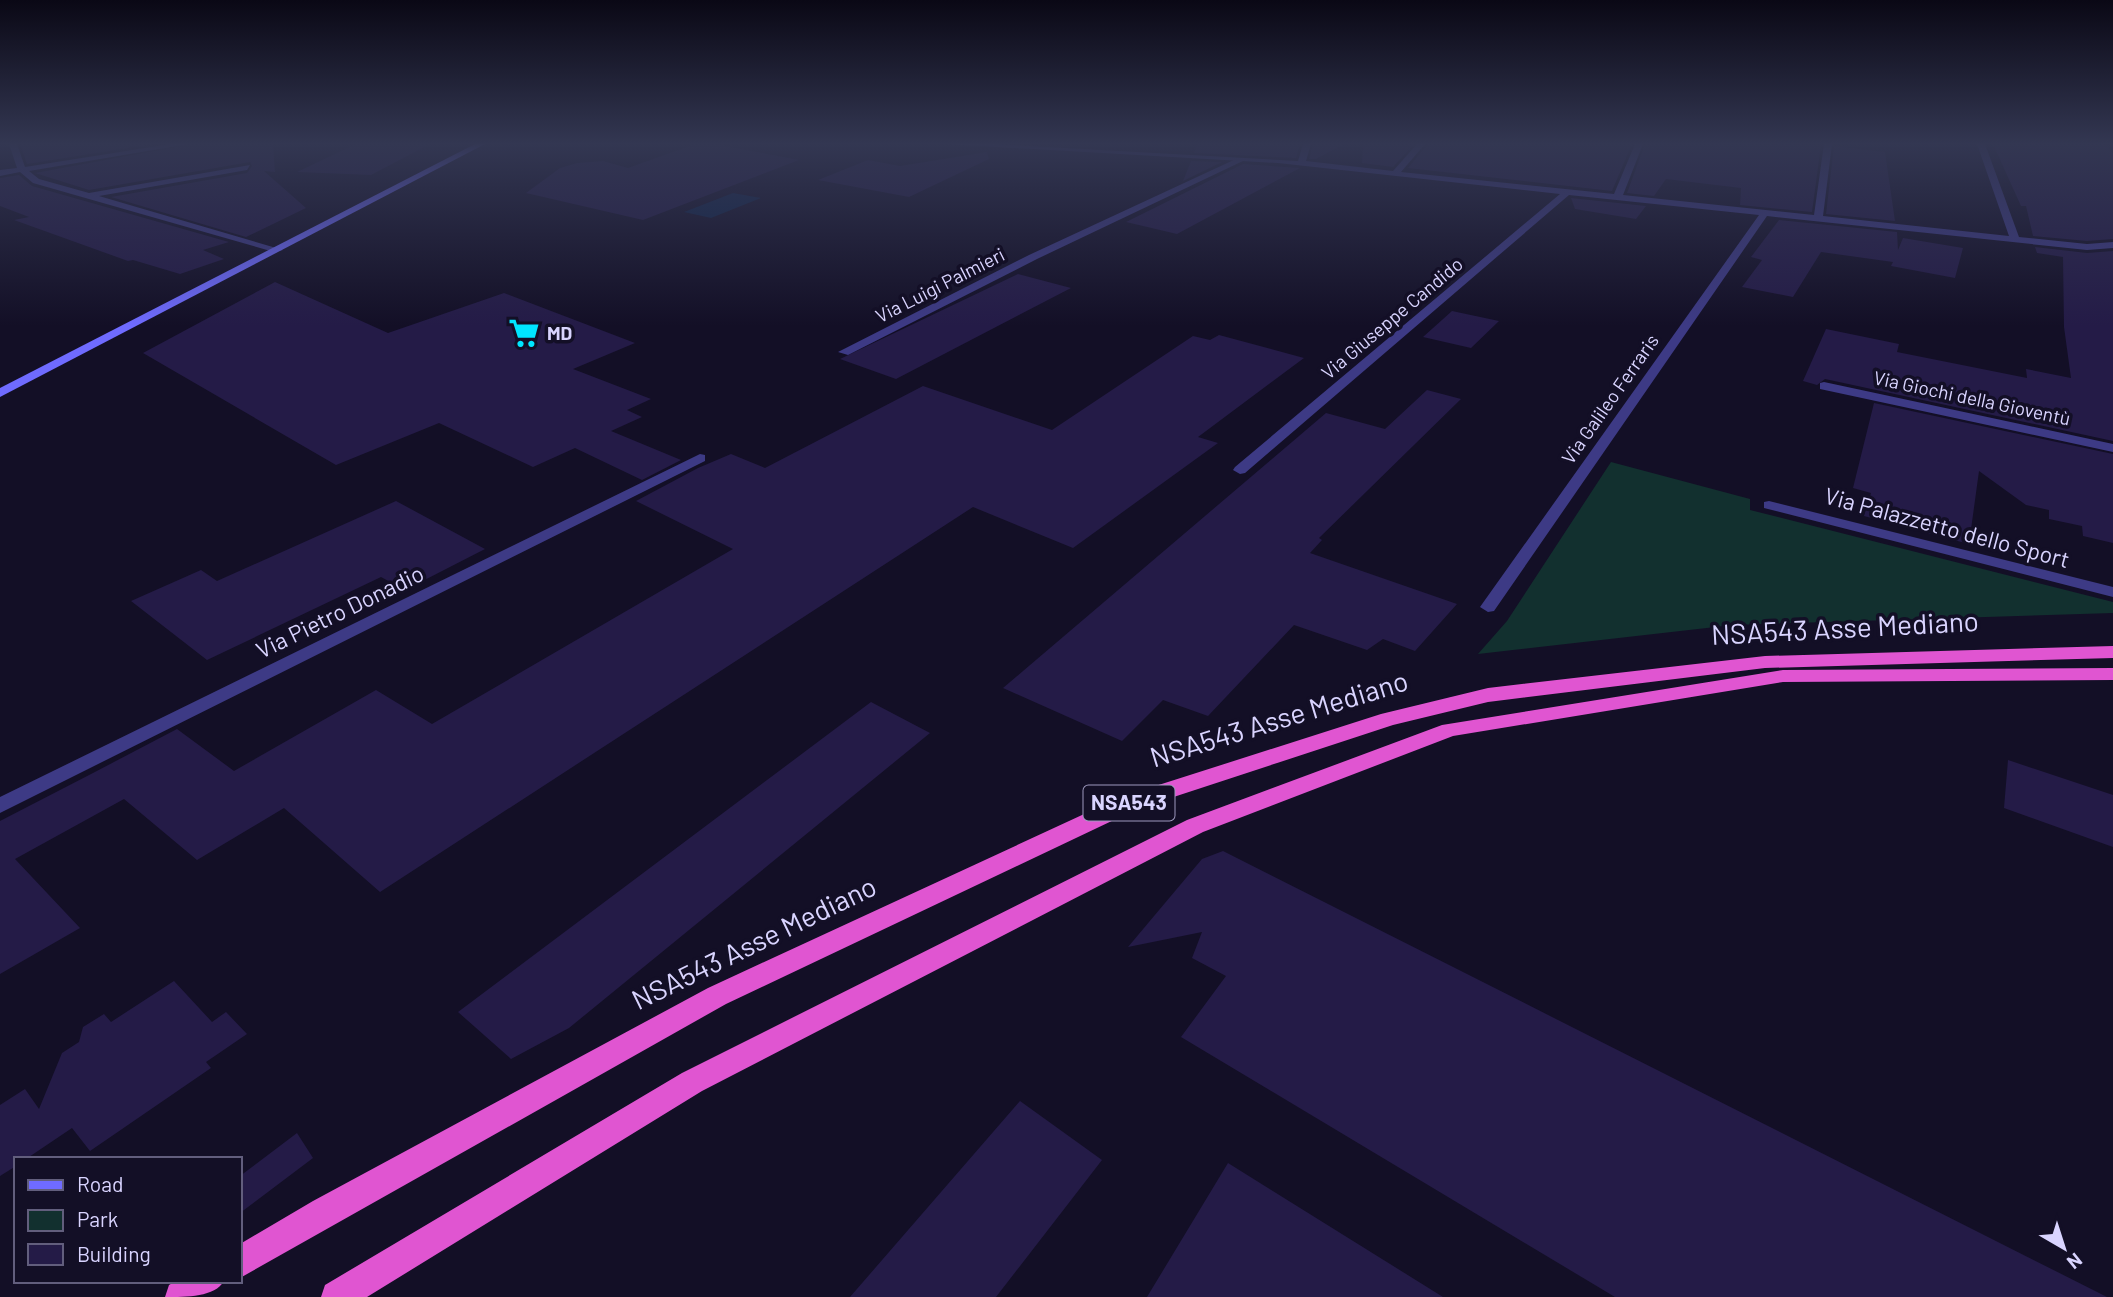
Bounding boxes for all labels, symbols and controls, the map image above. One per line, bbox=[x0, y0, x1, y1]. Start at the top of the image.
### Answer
street label: Via Luigi Palmieri bbox=[871, 242, 1008, 327]
street label: Via Giuseppe Candido bbox=[1316, 252, 1467, 383]
supermarket icon: MD bbox=[507, 316, 541, 350]
place label: MD bbox=[547, 321, 572, 344]
street label: Via Galileo Ferraris bbox=[1556, 329, 1663, 468]
street label: Via Giochi della Gioventù bbox=[1872, 365, 2073, 430]
street label: Via Palazzetto dello Sport bbox=[1822, 481, 2073, 573]
street label: Via Pietro Donadio bbox=[251, 558, 428, 664]
street label: NSA543 Asse Mediano bbox=[1710, 603, 1980, 651]
street label: NSA543 Asse Mediano bbox=[1146, 663, 1412, 773]
road number: NSA543 bbox=[1084, 786, 1174, 820]
street label: NSA543 Asse Mediano bbox=[626, 868, 881, 1016]
legend bbox=[14, 1157, 242, 1283]
text: Road bbox=[77, 1171, 123, 1196]
text: Park bbox=[77, 1206, 118, 1231]
north arrow bbox=[2029, 1213, 2099, 1283]
text: Building bbox=[77, 1241, 151, 1266]
text: N bbox=[2063, 1249, 2087, 1275]

